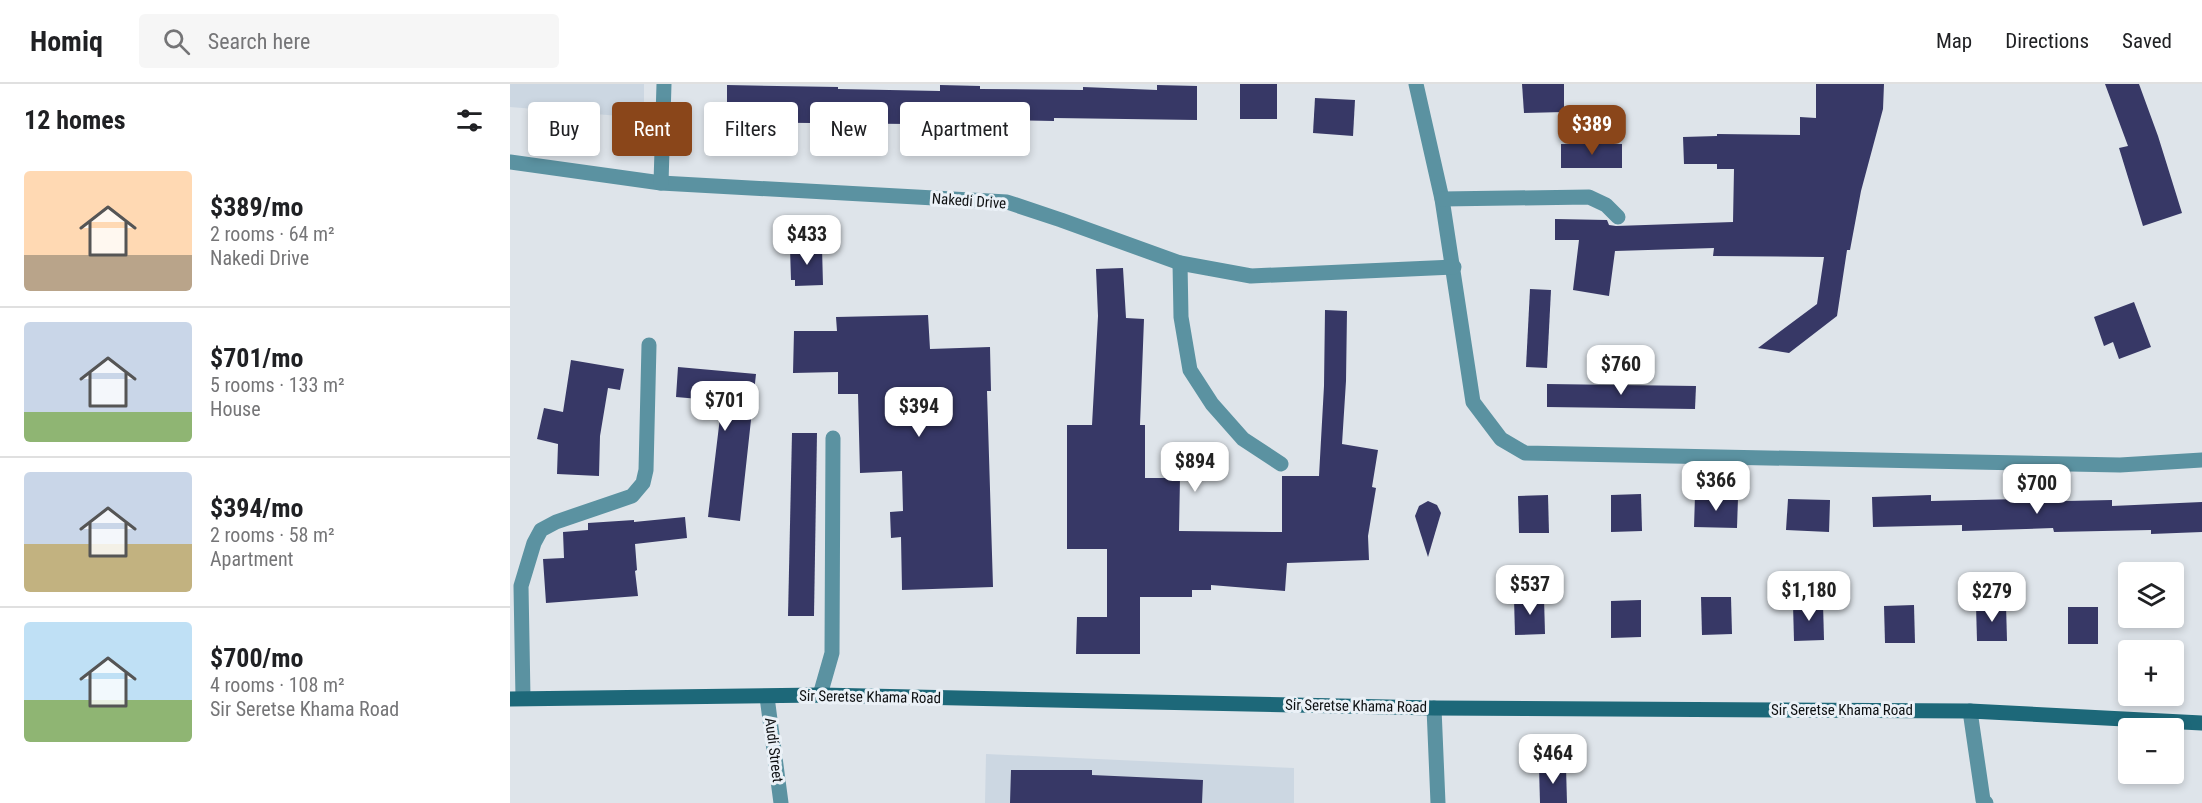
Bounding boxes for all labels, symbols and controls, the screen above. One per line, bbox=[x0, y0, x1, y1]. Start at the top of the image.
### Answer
search box bbox=[139, 14, 559, 68]
text: Homiq bbox=[30, 25, 103, 58]
icon: search bbox=[160, 25, 193, 58]
text: Search here bbox=[208, 29, 310, 54]
text: Map bbox=[1936, 29, 1972, 53]
text: Directions bbox=[2005, 29, 2089, 53]
text: Saved bbox=[2122, 29, 2172, 53]
chip: Buy bbox=[528, 102, 600, 156]
chip: Rent bbox=[612, 102, 692, 156]
chip: Filters bbox=[704, 102, 798, 156]
chip: New bbox=[810, 102, 888, 156]
chip: Apartment bbox=[900, 102, 1030, 156]
icon: filters bbox=[453, 104, 486, 137]
text: 12 homes bbox=[24, 105, 126, 135]
pin: $389 bbox=[1556, 105, 1628, 156]
text: $389 bbox=[1572, 112, 1612, 136]
street label: Nakedi Drive bbox=[931, 189, 1007, 213]
text: $389/mo bbox=[210, 192, 303, 222]
icon: home bbox=[72, 195, 144, 267]
pin: $433 bbox=[771, 215, 843, 266]
text: 2 rooms · 64 m² bbox=[210, 222, 335, 246]
text: $433 bbox=[787, 222, 827, 246]
text: Nakedi Drive bbox=[210, 246, 309, 270]
text: $701/mo bbox=[210, 343, 303, 373]
pin: $760 bbox=[1585, 345, 1657, 396]
icon: home bbox=[72, 346, 144, 418]
text: $760 bbox=[1601, 352, 1641, 376]
text: 5 rooms · 133 m² bbox=[210, 373, 345, 397]
pin: $701 bbox=[689, 381, 761, 432]
pin: $394 bbox=[883, 387, 955, 438]
text: $701 bbox=[705, 388, 745, 412]
text: $394 bbox=[899, 394, 939, 418]
text: House bbox=[210, 397, 261, 421]
pin: $894 bbox=[1159, 442, 1231, 493]
text: $894 bbox=[1175, 449, 1215, 473]
pin: $366 bbox=[1680, 461, 1752, 512]
pin: $700 bbox=[2001, 464, 2073, 515]
text: $366 bbox=[1696, 468, 1736, 492]
text: $700 bbox=[2017, 471, 2057, 495]
text: $394/mo bbox=[210, 493, 303, 523]
icon: home bbox=[72, 496, 144, 568]
text: 2 rooms · 58 m² bbox=[210, 523, 335, 547]
text: Apartment bbox=[210, 547, 294, 571]
map controls bbox=[2118, 562, 2184, 784]
button: layers bbox=[2118, 562, 2184, 628]
pin: $537 bbox=[1494, 565, 1566, 616]
pin: $1,180 bbox=[1760, 571, 1858, 622]
text: $537 bbox=[1510, 572, 1550, 596]
pin: $279 bbox=[1956, 572, 2028, 623]
text: $1,180 bbox=[1781, 578, 1837, 602]
text: $279 bbox=[1972, 579, 2012, 603]
button: + bbox=[2118, 640, 2184, 706]
text: $700/mo bbox=[210, 643, 303, 673]
icon: home bbox=[72, 646, 144, 718]
text: 4 rooms · 108 m² bbox=[210, 673, 345, 697]
street label: Sir Seretse Khama Road bbox=[799, 687, 941, 707]
street label: Sir Seretse Khama Road bbox=[1285, 696, 1427, 716]
text: Sir Seretse Khama Road bbox=[210, 697, 399, 721]
street label: Sir Seretse Khama Road bbox=[1771, 701, 1913, 719]
street label: Audi Street bbox=[761, 716, 787, 784]
button: − bbox=[2118, 718, 2184, 784]
pin: $464 bbox=[1517, 734, 1589, 785]
text: $464 bbox=[1533, 741, 1573, 765]

